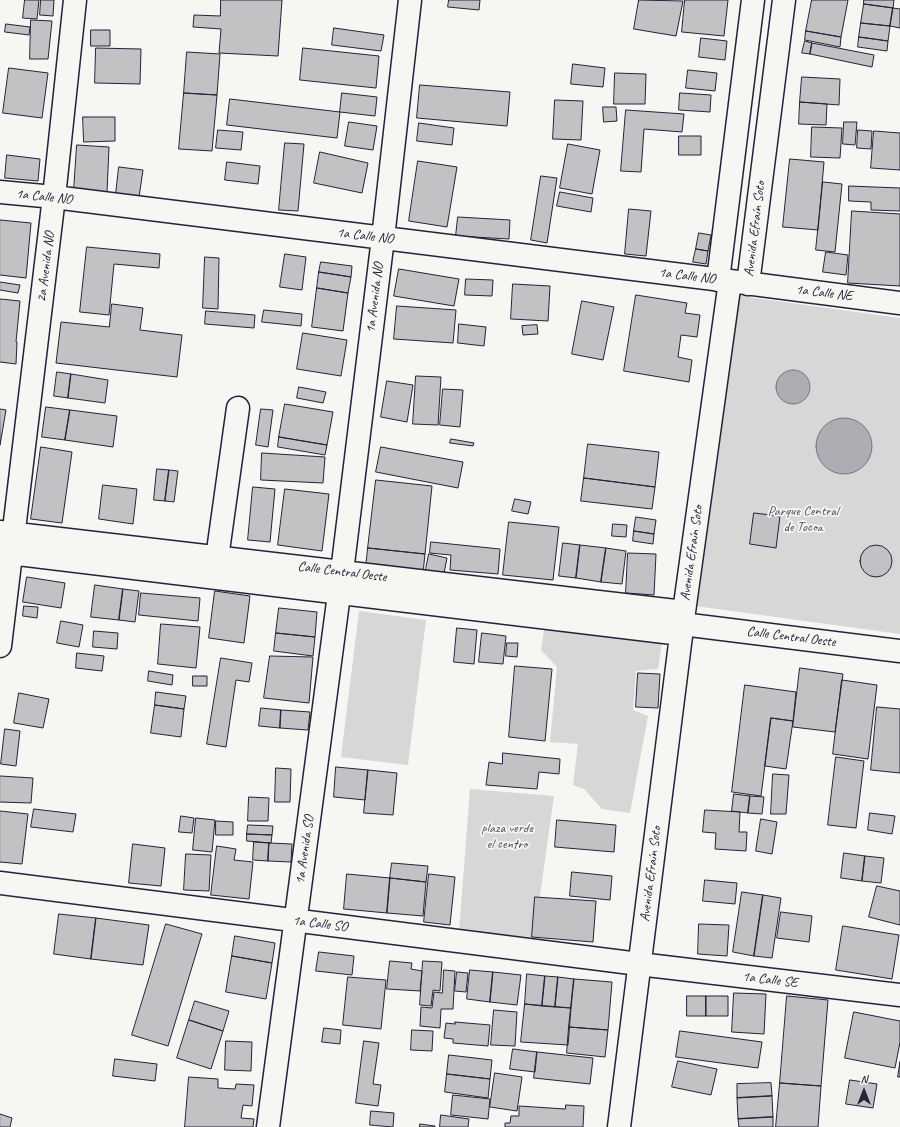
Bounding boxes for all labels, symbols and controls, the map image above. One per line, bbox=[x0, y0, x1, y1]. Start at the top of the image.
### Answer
street label: Avenida Efraín Soto bbox=[741, 180, 769, 278]
street label: 1a Calle NO bbox=[15, 186, 73, 208]
street label: 1a Calle NO bbox=[336, 224, 394, 248]
street label: 2a Avenida NO bbox=[33, 231, 59, 303]
street label: 1a Avenida NO bbox=[362, 262, 388, 334]
street label: 1a Calle NO bbox=[658, 264, 716, 288]
street label: 1a Calle NE bbox=[795, 281, 853, 305]
park label: Parque Central de Tocoa bbox=[768, 503, 838, 536]
street label: Avenida Efraín Soto bbox=[677, 504, 707, 602]
street label: Calle Central Oeste bbox=[297, 558, 387, 586]
street label: Calle Central Oeste bbox=[746, 623, 836, 651]
street label: 1a Avenida SO bbox=[292, 814, 318, 886]
park label: plaza verde el centro bbox=[481, 820, 533, 852]
street label: Avenida Efraín Soto bbox=[637, 825, 665, 923]
street label: 1a Calle SO bbox=[292, 912, 348, 936]
street label: 1a Calle SE bbox=[742, 968, 798, 992]
north arrow bbox=[844, 1071, 884, 1111]
text: N bbox=[861, 1072, 867, 1086]

